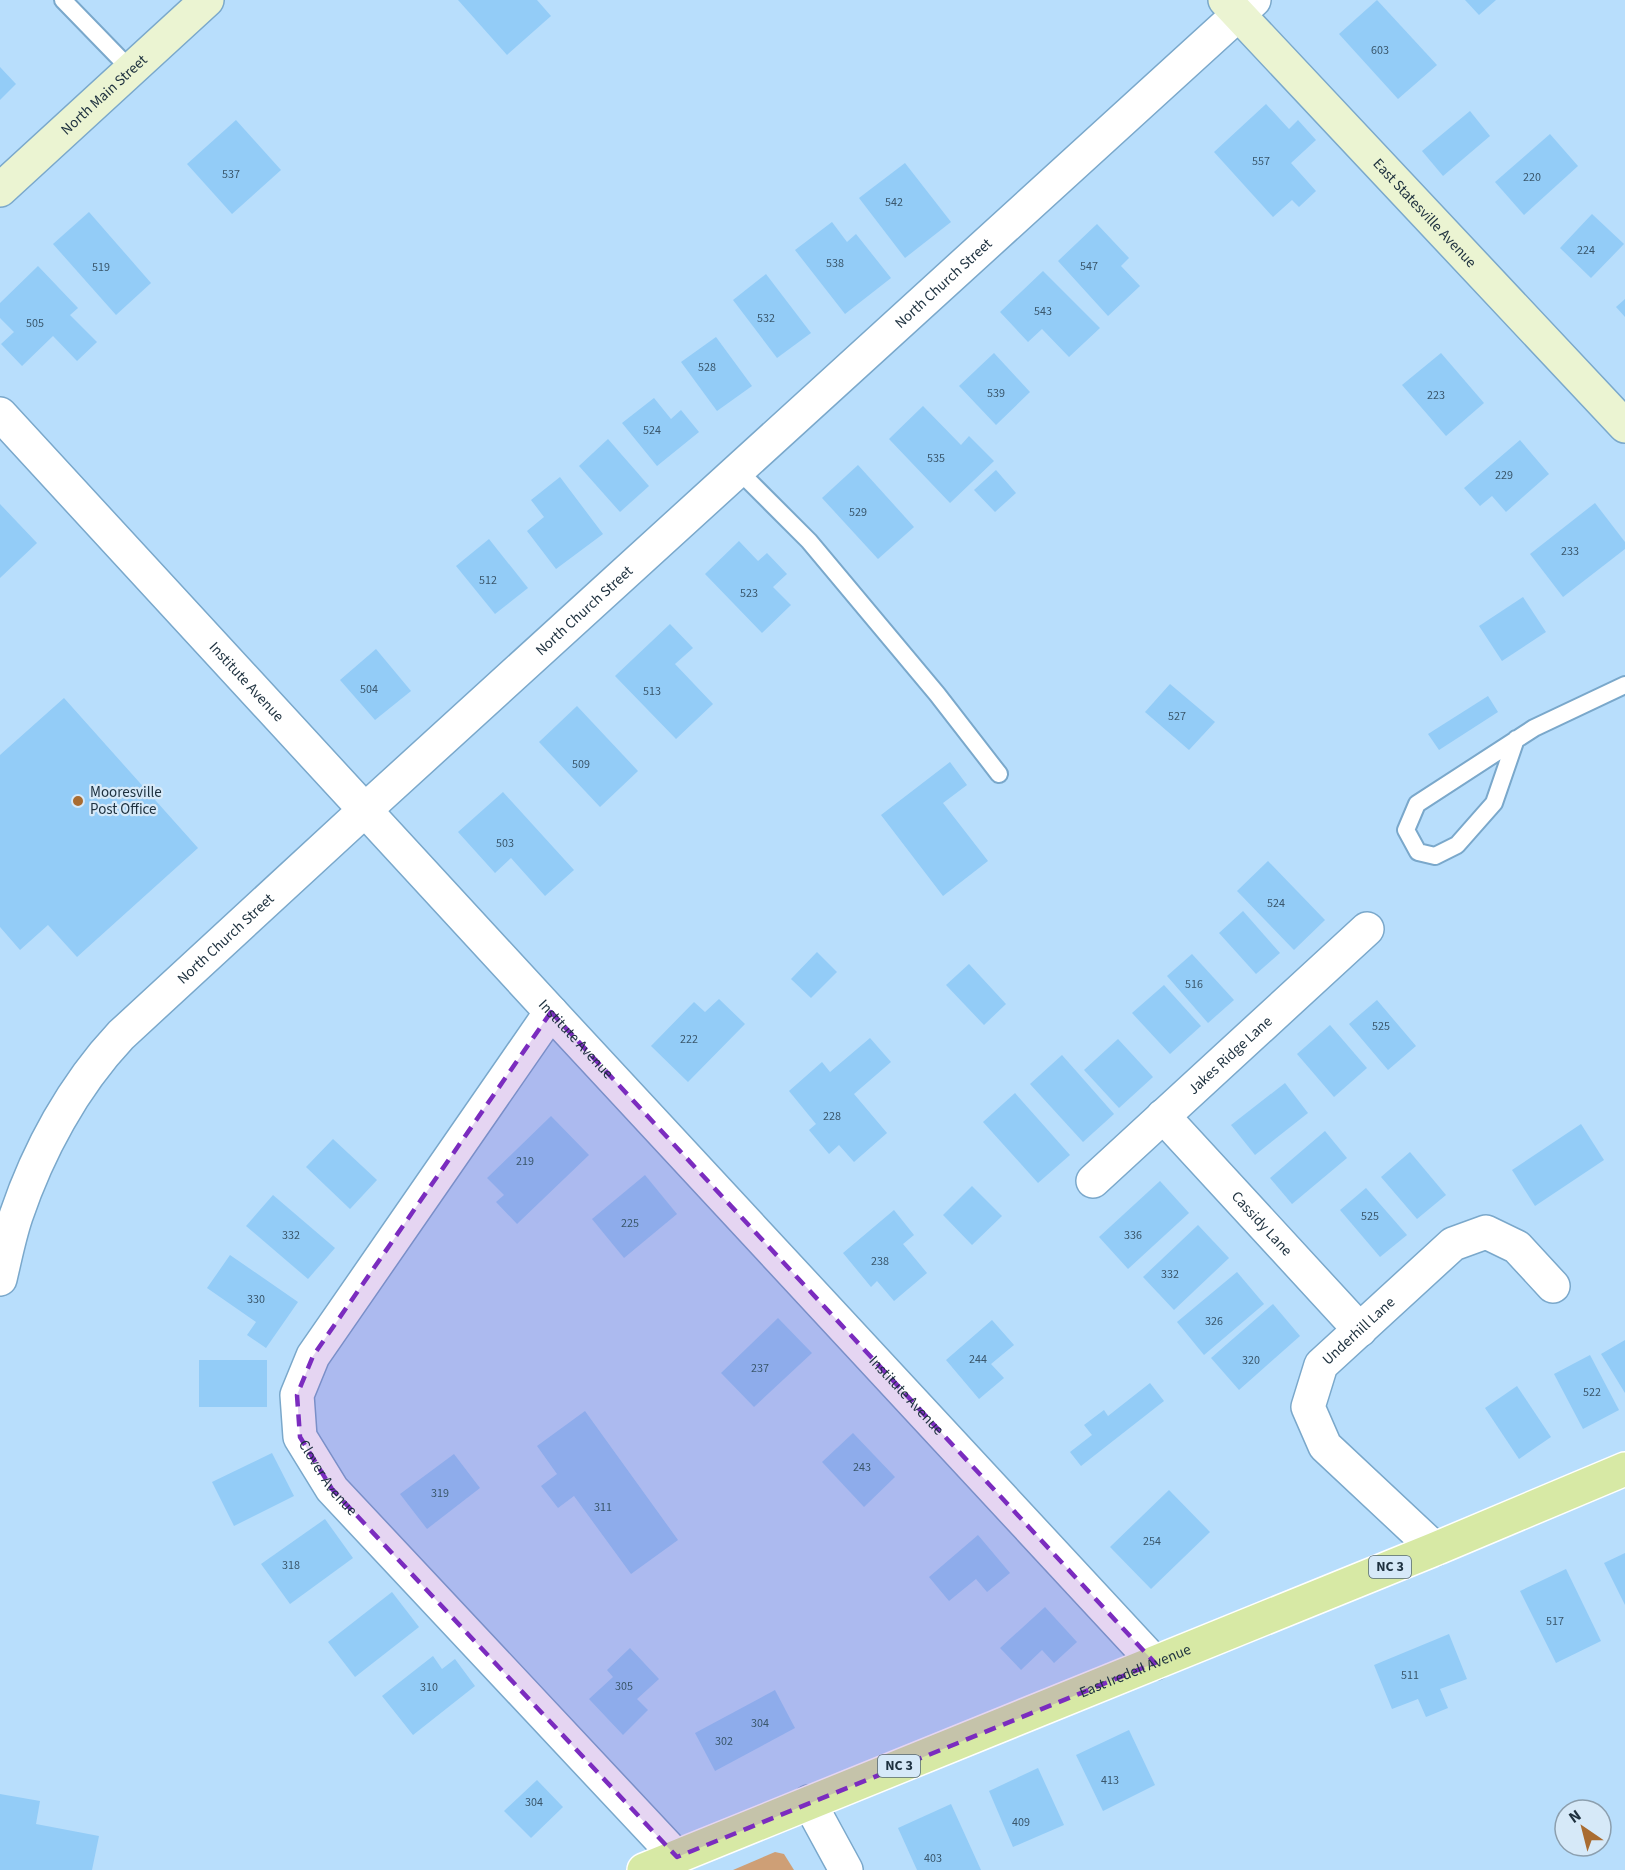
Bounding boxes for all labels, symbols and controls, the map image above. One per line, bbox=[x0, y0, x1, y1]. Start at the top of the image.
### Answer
house number: 603 bbox=[1371, 42, 1389, 59]
street label: North Main Street bbox=[56, 50, 152, 140]
house number: 557 bbox=[1252, 153, 1270, 170]
street label: East Statesville Avenue bbox=[1368, 154, 1482, 272]
house number: 537 bbox=[222, 166, 240, 183]
house number: 220 bbox=[1523, 169, 1541, 186]
house number: 542 bbox=[885, 194, 903, 211]
street label: North Church Street bbox=[890, 233, 997, 333]
house number: 224 bbox=[1577, 242, 1595, 259]
house number: 538 bbox=[826, 255, 844, 272]
house number: 547 bbox=[1080, 258, 1098, 275]
house number: 519 bbox=[92, 259, 110, 276]
house number: 543 bbox=[1034, 303, 1052, 320]
house number: 532 bbox=[757, 310, 775, 327]
house number: 505 bbox=[26, 315, 44, 332]
house number: 528 bbox=[698, 359, 716, 376]
house number: 539 bbox=[987, 385, 1005, 402]
house number: 223 bbox=[1427, 387, 1445, 404]
house number: 524 bbox=[643, 422, 661, 439]
house number: 535 bbox=[927, 450, 945, 467]
house number: 229 bbox=[1495, 467, 1513, 484]
house number: 529 bbox=[849, 504, 867, 521]
house number: 233 bbox=[1561, 543, 1579, 560]
street label: North Church Street bbox=[531, 561, 637, 660]
house number: 512 bbox=[479, 572, 497, 589]
house number: 523 bbox=[740, 585, 758, 602]
street label: Institute Avenue bbox=[204, 637, 289, 726]
house number: 504 bbox=[360, 681, 378, 698]
house number: 513 bbox=[643, 683, 661, 700]
house number: 527 bbox=[1168, 708, 1186, 725]
house number: 509 bbox=[572, 756, 590, 773]
place label: Mooresville Post Office bbox=[90, 782, 162, 820]
marker: Mooresville Post Office bbox=[71, 794, 85, 808]
house number: 503 bbox=[496, 835, 514, 852]
street label: North Church Street bbox=[172, 889, 279, 989]
house number: 524 bbox=[1267, 895, 1285, 912]
house number: 516 bbox=[1185, 976, 1203, 993]
street label: Institute Avenue bbox=[534, 995, 618, 1083]
street label: Jakes Ridge Lane bbox=[1183, 1011, 1277, 1099]
house number: 525 bbox=[1372, 1018, 1390, 1035]
house number: 222 bbox=[680, 1031, 698, 1048]
house number: 228 bbox=[823, 1108, 841, 1125]
house number: 219 bbox=[516, 1153, 534, 1170]
street label: Cassidy Lane bbox=[1227, 1186, 1297, 1260]
house number: 525 bbox=[1361, 1208, 1379, 1225]
house number: 225 bbox=[621, 1215, 639, 1232]
house number: 332 bbox=[282, 1227, 300, 1244]
house number: 336 bbox=[1124, 1227, 1142, 1244]
house number: 238 bbox=[871, 1253, 889, 1270]
house number: 332 bbox=[1161, 1266, 1179, 1283]
house number: 330 bbox=[247, 1291, 265, 1308]
street label: Underhill Lane bbox=[1317, 1292, 1399, 1369]
house number: 326 bbox=[1205, 1313, 1223, 1330]
street label: Institute Avenue bbox=[864, 1351, 949, 1440]
house number: 244 bbox=[969, 1351, 987, 1368]
house number: 320 bbox=[1242, 1352, 1260, 1369]
house number: 237 bbox=[751, 1360, 769, 1377]
house number: 522 bbox=[1583, 1384, 1601, 1401]
street label: Clover Avenue bbox=[294, 1436, 362, 1520]
house number: 243 bbox=[853, 1459, 871, 1476]
house number: 319 bbox=[431, 1485, 449, 1502]
house number: 311 bbox=[594, 1499, 612, 1516]
house number: 254 bbox=[1143, 1533, 1161, 1550]
road number: NC 3 bbox=[1369, 1556, 1411, 1578]
house number: 318 bbox=[282, 1557, 300, 1574]
house number: 517 bbox=[1546, 1613, 1564, 1630]
street label: East Iredell Avenue bbox=[1076, 1639, 1194, 1703]
house number: 511 bbox=[1401, 1667, 1419, 1684]
house number: 305 bbox=[615, 1678, 633, 1695]
house number: 310 bbox=[420, 1679, 438, 1696]
house number: 304 bbox=[751, 1715, 769, 1732]
house number: 302 bbox=[715, 1733, 733, 1750]
road number: NC 3 bbox=[878, 1755, 920, 1777]
house number: 413 bbox=[1101, 1772, 1119, 1789]
house number: 304 bbox=[525, 1794, 543, 1811]
north arrow bbox=[1553, 1798, 1613, 1858]
text: N bbox=[1564, 1804, 1586, 1829]
house number: 409 bbox=[1012, 1814, 1030, 1831]
house number: 403 bbox=[924, 1850, 942, 1867]

